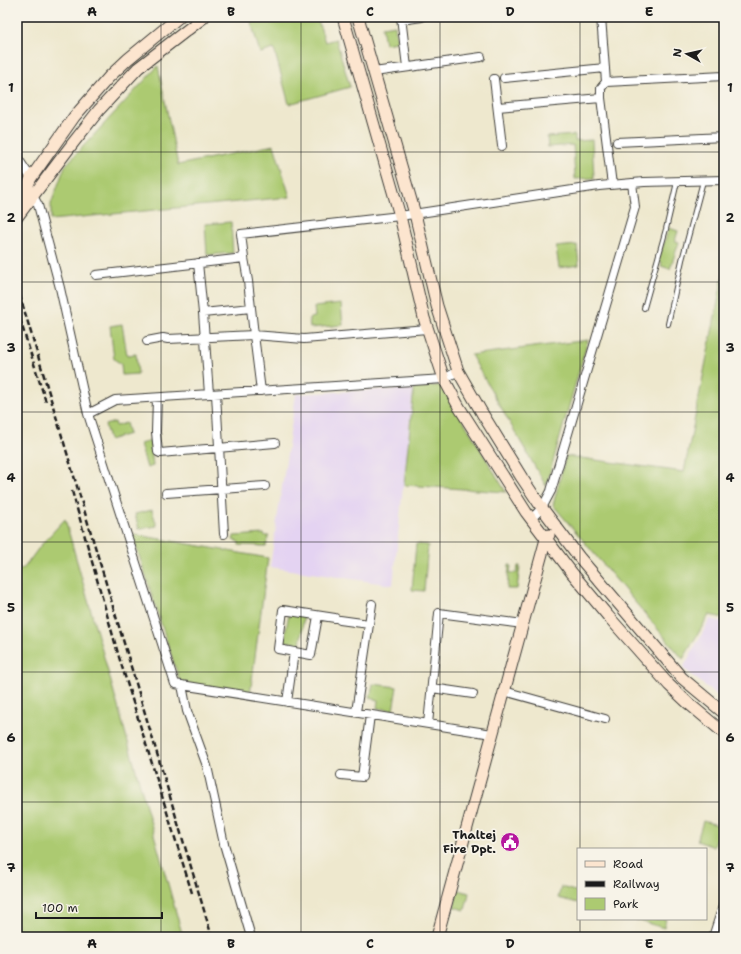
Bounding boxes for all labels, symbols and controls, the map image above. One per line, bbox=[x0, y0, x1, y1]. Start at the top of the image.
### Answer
text: A bbox=[87, 3, 97, 20]
text: B bbox=[227, 3, 235, 20]
text: C bbox=[366, 3, 374, 20]
text: D bbox=[505, 3, 515, 20]
text: E bbox=[645, 3, 654, 20]
north arrow bbox=[667, 34, 707, 74]
text: N bbox=[670, 47, 686, 58]
text: 1 bbox=[8, 79, 14, 96]
text: 1 bbox=[727, 79, 733, 96]
text: 2 bbox=[6, 209, 16, 226]
text: 2 bbox=[725, 209, 735, 226]
text: 3 bbox=[6, 339, 16, 356]
text: 3 bbox=[725, 339, 735, 356]
text: 4 bbox=[6, 469, 16, 486]
text: 4 bbox=[725, 469, 735, 486]
text: 5 bbox=[7, 599, 15, 616]
text: 5 bbox=[726, 599, 734, 616]
text: 6 bbox=[6, 729, 16, 746]
text: 6 bbox=[725, 729, 735, 746]
place label: Thaltej Fire Dpt. bbox=[443, 827, 496, 857]
public building icon: Thaltej Fire Dpt. bbox=[499, 831, 521, 853]
legend bbox=[577, 848, 707, 920]
text: Road bbox=[613, 856, 644, 872]
text: 7 bbox=[6, 859, 16, 876]
text: 7 bbox=[725, 859, 735, 876]
text: Railway bbox=[613, 876, 660, 892]
scale bar bbox=[36, 894, 162, 920]
text: Park bbox=[613, 896, 639, 912]
text: 100 m bbox=[42, 900, 78, 916]
text: A bbox=[87, 935, 97, 952]
text: B bbox=[227, 935, 235, 952]
text: C bbox=[366, 935, 374, 952]
text: D bbox=[505, 935, 515, 952]
text: E bbox=[645, 935, 654, 952]

